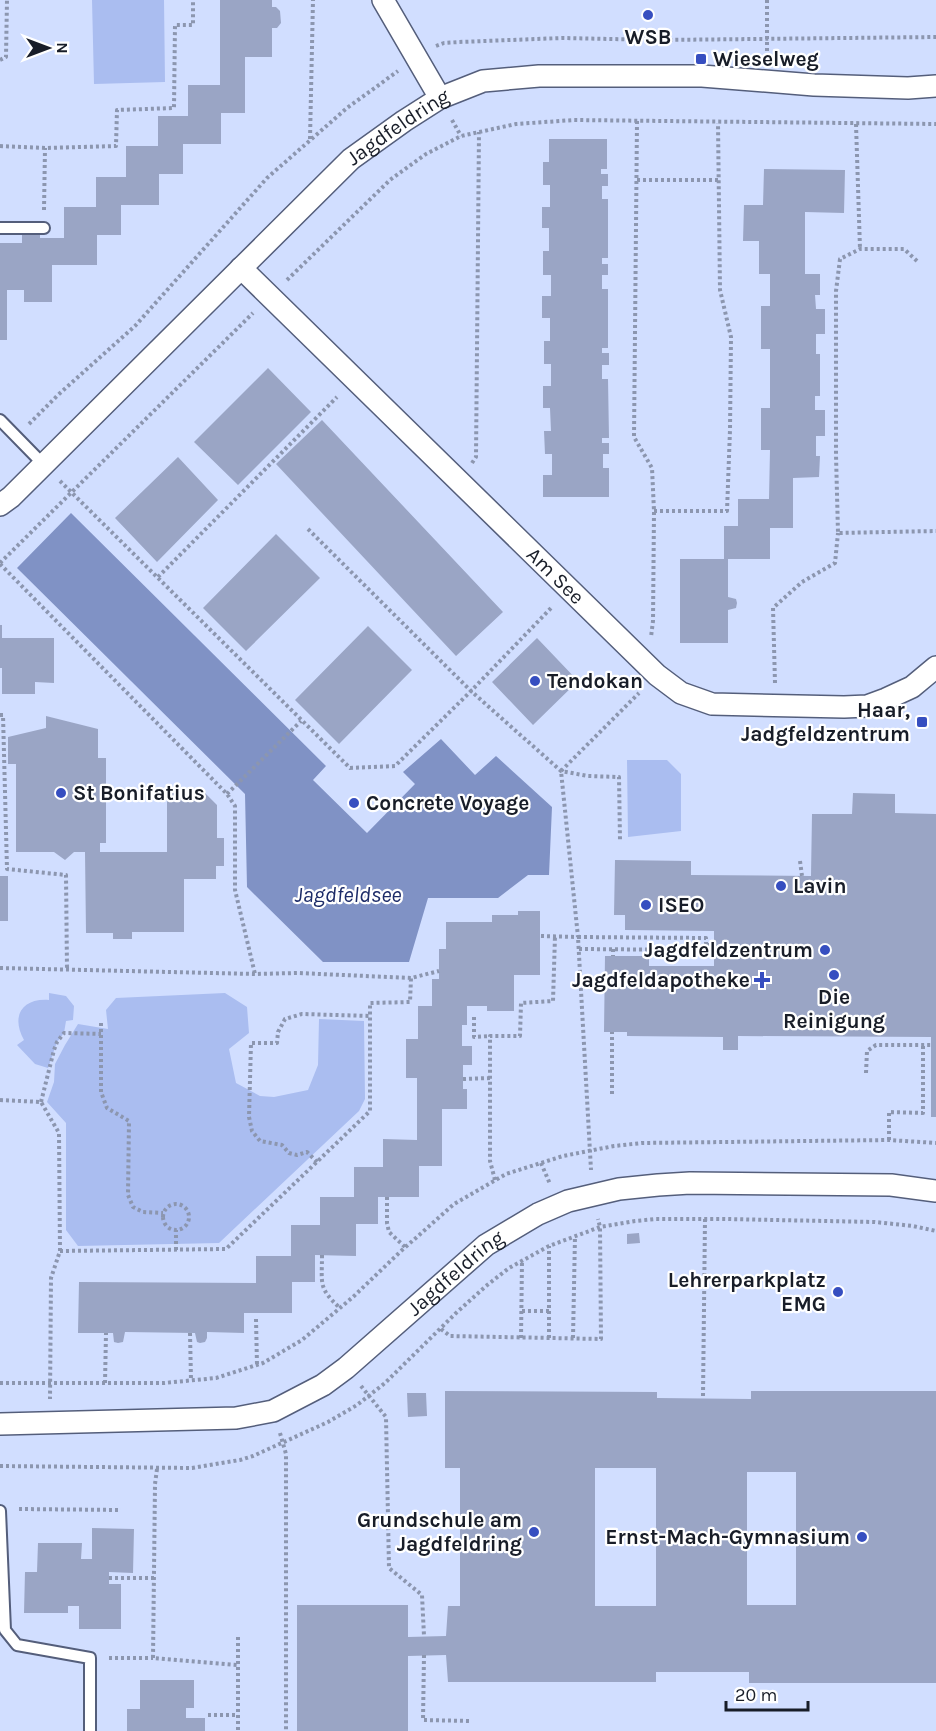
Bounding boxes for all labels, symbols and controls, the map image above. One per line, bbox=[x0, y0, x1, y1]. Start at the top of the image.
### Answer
marker: WSB bbox=[641, 8, 655, 22]
north arrow bbox=[18, 18, 78, 78]
place label: WSB bbox=[625, 25, 671, 49]
text: N bbox=[53, 42, 72, 54]
place label: Wieselweg bbox=[713, 47, 819, 71]
marker: Wieselweg bbox=[694, 52, 708, 66]
street label: Jagdfeldring bbox=[342, 84, 453, 170]
street label: Am See bbox=[522, 542, 589, 609]
place label: Tendokan bbox=[547, 669, 643, 693]
marker: Tendokan bbox=[528, 674, 542, 688]
place label: Haar, Jadgfeldzentrum bbox=[741, 698, 910, 746]
marker: Haar, Jadgfeldzentrum bbox=[915, 715, 929, 729]
place label: St Bonifatius bbox=[73, 781, 205, 805]
marker: St Bonifatius bbox=[54, 786, 68, 800]
place label: Concrete Voyage bbox=[366, 791, 529, 815]
marker: Concrete Voyage bbox=[347, 796, 361, 810]
place label: Lavin bbox=[793, 874, 847, 898]
marker: Lavin bbox=[774, 879, 788, 893]
water label: Jagdfeldsee bbox=[294, 882, 402, 908]
place label: ISEO bbox=[658, 893, 704, 917]
marker: ISEO bbox=[639, 898, 653, 912]
place label: Jagdfeldzentrum bbox=[644, 938, 813, 962]
marker: Jagdfeldzentrum bbox=[818, 943, 832, 957]
place label: Jagdfeldapotheke bbox=[572, 968, 750, 992]
marker: Die Reinigung bbox=[827, 968, 841, 982]
marker: Jagdfeldapotheke bbox=[755, 973, 769, 987]
place label: Die Reinigung bbox=[783, 985, 885, 1033]
street label: Jagdfeldring bbox=[403, 1225, 508, 1320]
place label: Lehrerparkplatz EMG bbox=[668, 1268, 826, 1316]
marker: Lehrerparkplatz EMG bbox=[831, 1285, 845, 1299]
place label: Grundschule am Jagdfeldring bbox=[357, 1508, 522, 1556]
marker: Grundschule am Jagdfeldring bbox=[527, 1525, 541, 1539]
place label: Ernst-Mach-Gymnasium bbox=[605, 1525, 850, 1549]
marker: Ernst-Mach-Gymnasium bbox=[855, 1530, 869, 1544]
scale bar bbox=[726, 1674, 808, 1712]
text: 20 m bbox=[735, 1684, 777, 1706]

